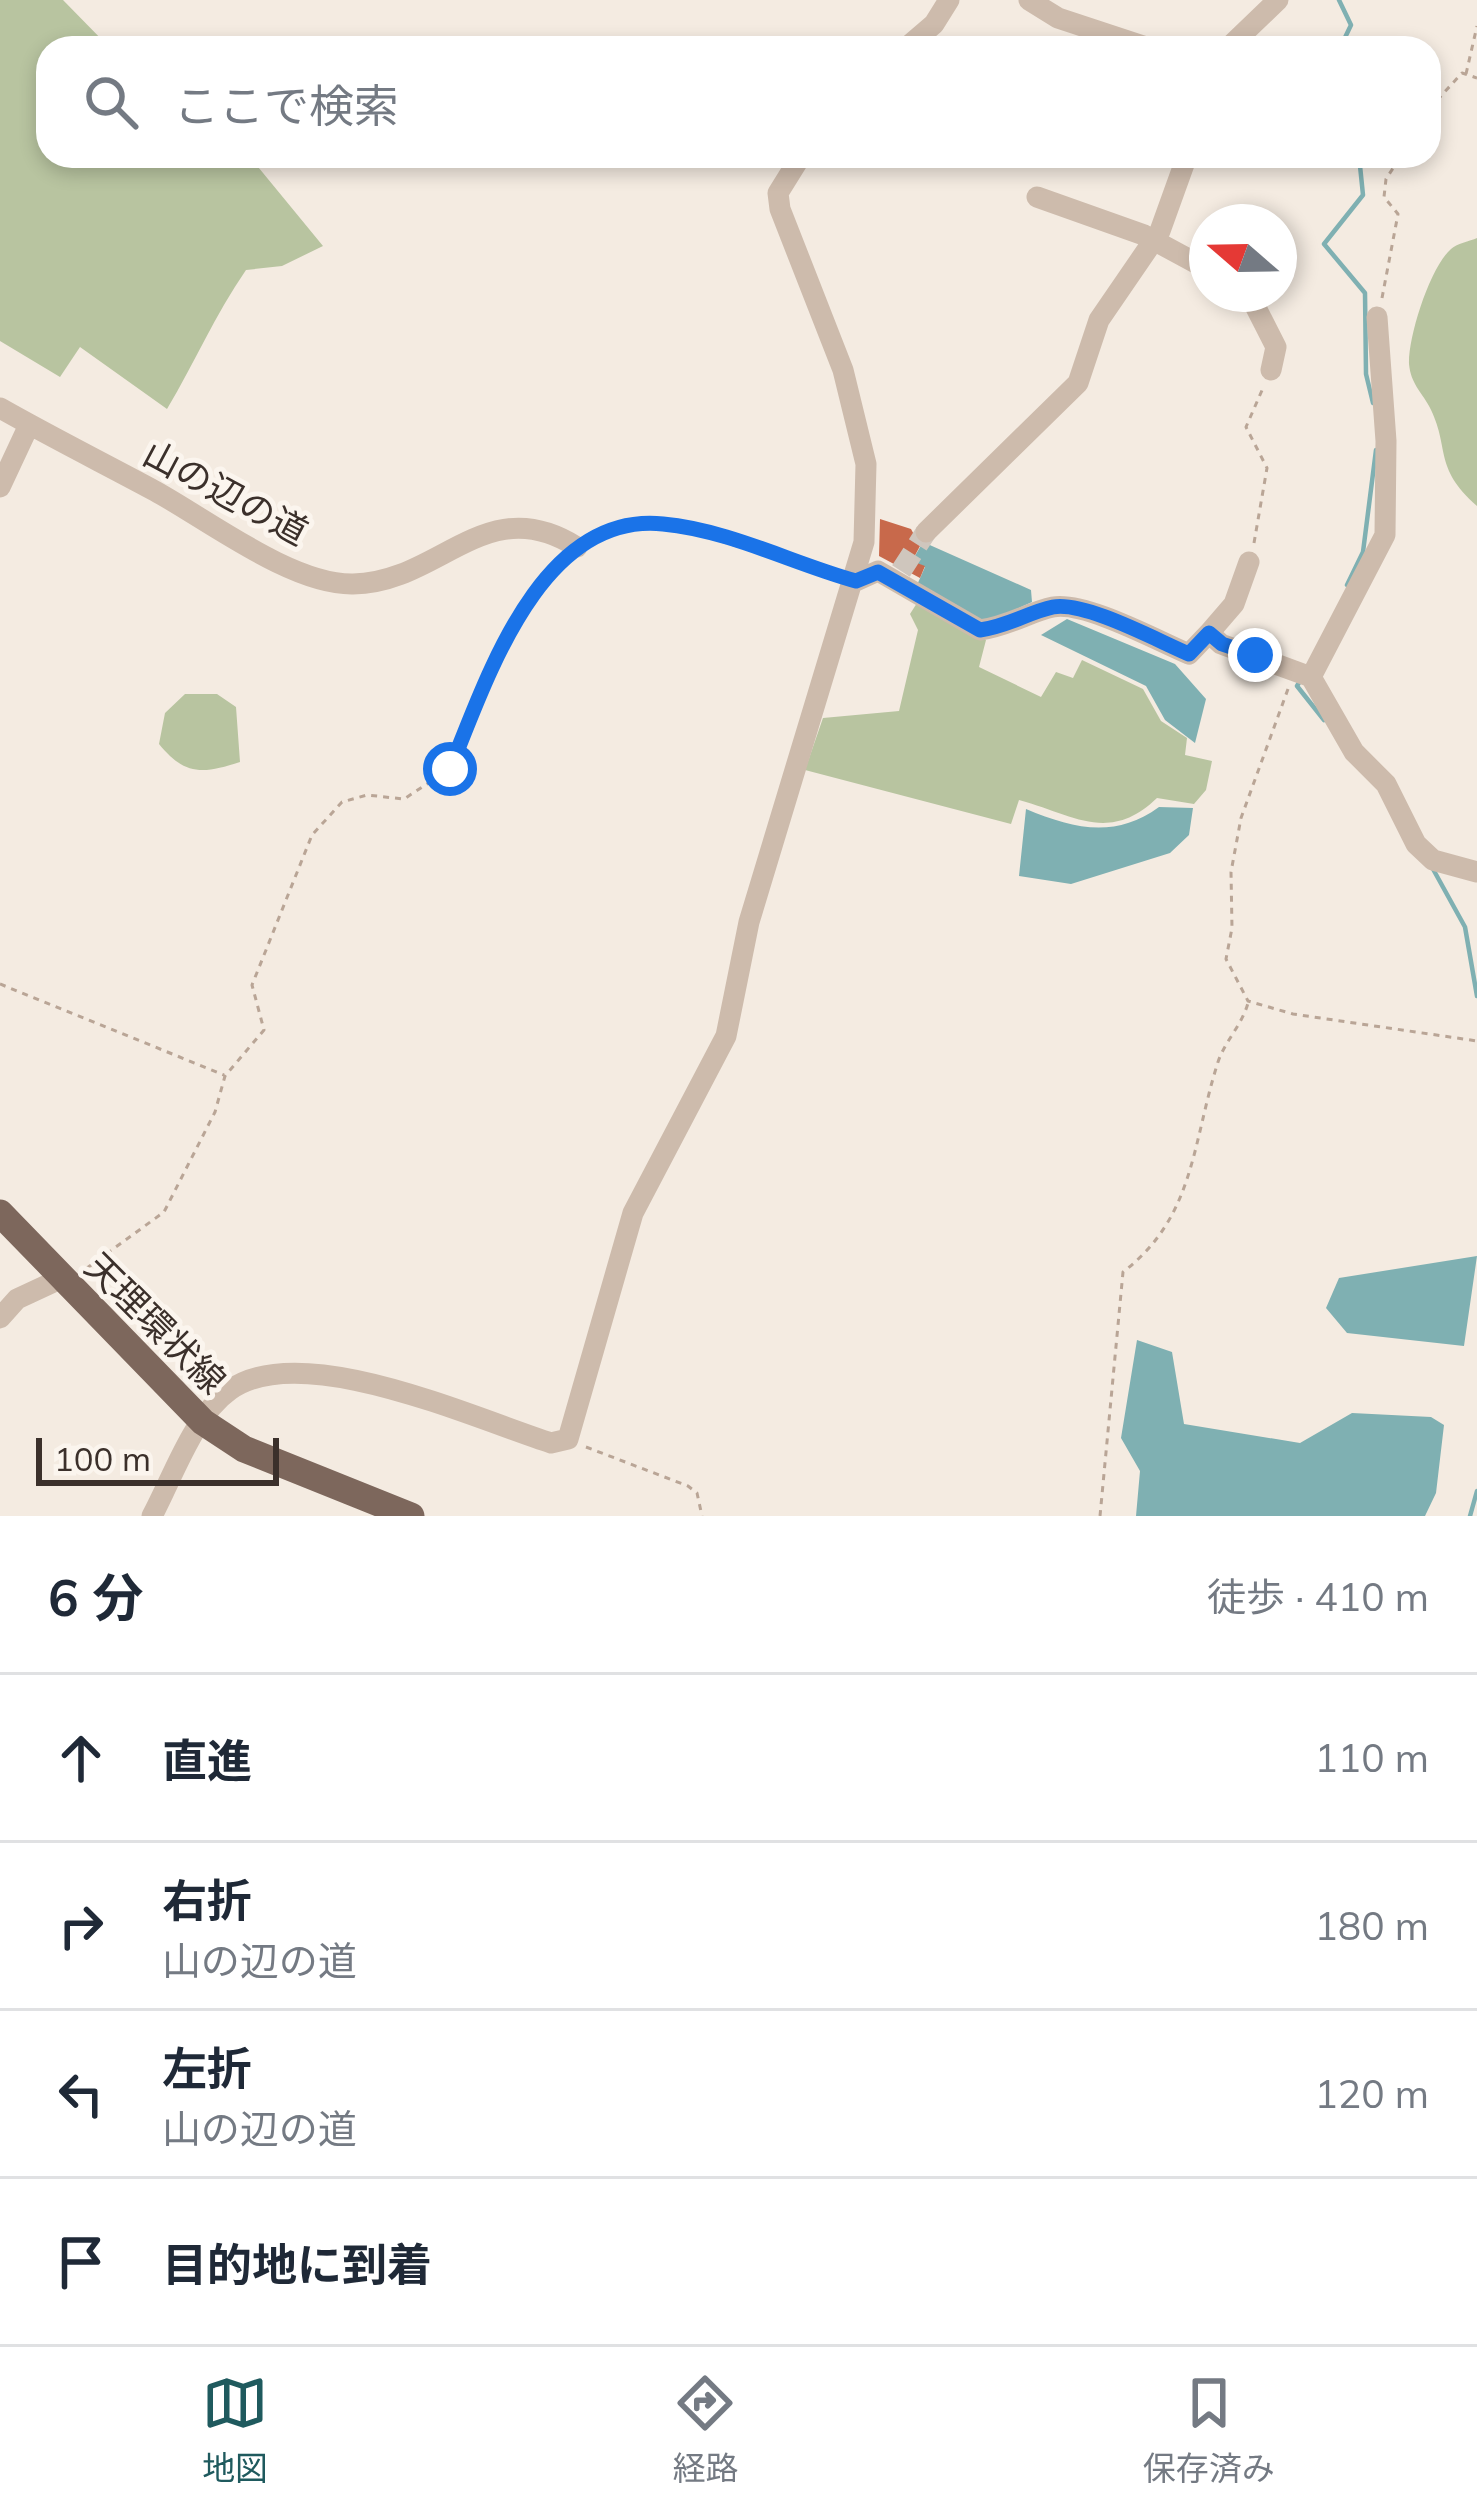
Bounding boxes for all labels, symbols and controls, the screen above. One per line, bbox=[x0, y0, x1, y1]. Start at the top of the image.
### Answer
search box bbox=[36, 36, 1441, 168]
icon: search bbox=[78, 69, 144, 135]
text: ここで検索 bbox=[174, 77, 399, 133]
north arrow bbox=[1189, 204, 1297, 312]
street label: 山の辺の道 bbox=[136, 430, 316, 554]
route end bbox=[1228, 628, 1282, 682]
route start bbox=[423, 742, 477, 796]
street label: 天理環状線 bbox=[76, 1243, 236, 1403]
scale bar bbox=[36, 1432, 279, 1485]
text: 100 m bbox=[54, 1438, 151, 1479]
text: 6 分 bbox=[48, 1565, 144, 1629]
text: 徒歩 · 410 m bbox=[1207, 1572, 1429, 1621]
icon: ahead bbox=[48, 1725, 114, 1791]
text: 直進 bbox=[162, 1732, 252, 1788]
text: 110 m bbox=[1314, 1733, 1429, 1782]
text: 右折 bbox=[162, 1872, 252, 1928]
icon: right bbox=[48, 1893, 114, 1959]
text: 180 m bbox=[1314, 1901, 1429, 1950]
text: 山の辺の道 bbox=[162, 1936, 357, 1985]
text: 左折 bbox=[162, 2040, 252, 2096]
icon: left bbox=[48, 2061, 114, 2127]
text: 120 m bbox=[1314, 2069, 1429, 2118]
text: 山の辺の道 bbox=[162, 2104, 357, 2153]
icon: arrive bbox=[48, 2229, 114, 2295]
text: 目的地に到着 bbox=[162, 2236, 432, 2292]
tab: 地図 bbox=[202, 2370, 268, 2490]
tab: 経路 bbox=[672, 2370, 738, 2490]
tab: 保存済み bbox=[1143, 2370, 1275, 2490]

